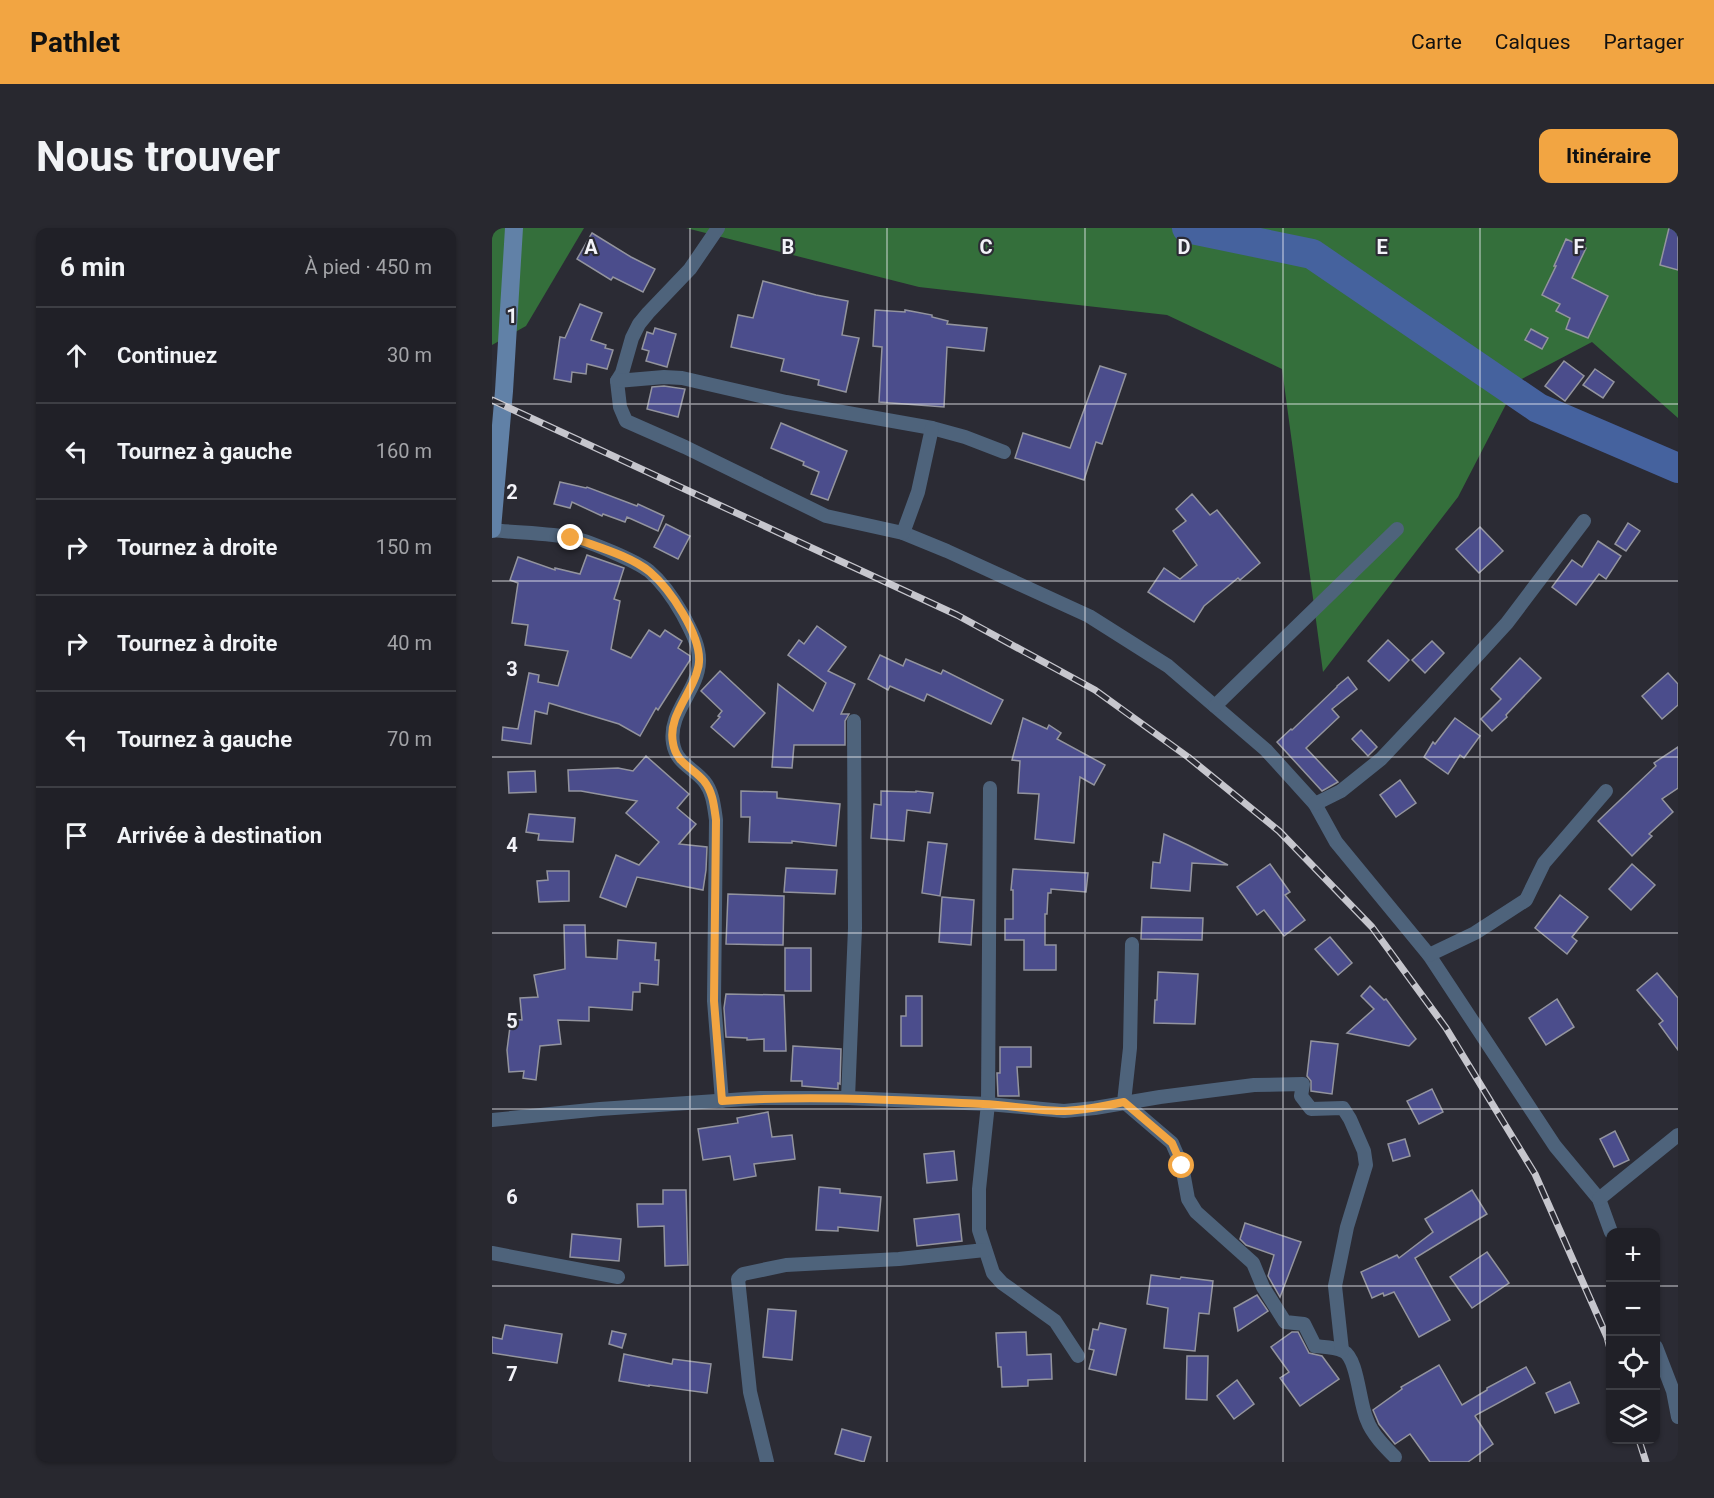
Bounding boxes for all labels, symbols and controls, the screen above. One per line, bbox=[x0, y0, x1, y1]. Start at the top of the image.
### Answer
text: Pathlet bbox=[30, 26, 120, 59]
text: Carte bbox=[1411, 30, 1462, 54]
text: Calques bbox=[1495, 30, 1570, 54]
text: Partager bbox=[1603, 30, 1684, 54]
button: Itinéraire bbox=[1539, 129, 1678, 183]
text: Nous trouver bbox=[36, 132, 280, 181]
text: A bbox=[584, 235, 598, 259]
text: B bbox=[782, 235, 794, 259]
text: C bbox=[979, 235, 993, 259]
text: D bbox=[1178, 235, 1191, 259]
text: E bbox=[1376, 235, 1388, 259]
text: F bbox=[1574, 235, 1585, 259]
text: 6 min bbox=[60, 252, 125, 282]
text: À pied · 450 m bbox=[305, 255, 432, 279]
text: 1 bbox=[506, 304, 518, 328]
icon: ahead bbox=[60, 339, 93, 372]
text: Continuez bbox=[117, 343, 217, 368]
text: 30 m bbox=[387, 343, 432, 367]
icon: left bbox=[60, 435, 93, 468]
text: Tournez à gauche bbox=[117, 439, 292, 464]
text: 160 m bbox=[376, 439, 432, 463]
text: 2 bbox=[506, 480, 518, 504]
route end bbox=[557, 524, 583, 550]
icon: right bbox=[60, 531, 93, 564]
text: Tournez à droite bbox=[117, 535, 277, 560]
text: 150 m bbox=[376, 535, 432, 559]
icon: right bbox=[60, 627, 93, 660]
text: Tournez à droite bbox=[117, 631, 277, 656]
text: 40 m bbox=[387, 631, 432, 655]
text: 3 bbox=[506, 657, 518, 681]
icon: left bbox=[60, 723, 93, 756]
text: Tournez à gauche bbox=[117, 727, 292, 752]
text: 70 m bbox=[387, 727, 432, 751]
icon: arrive bbox=[60, 819, 93, 852]
text: Arrivée à destination bbox=[117, 823, 322, 848]
text: 4 bbox=[506, 833, 518, 857]
text: 5 bbox=[506, 1009, 518, 1033]
route start bbox=[1168, 1152, 1194, 1178]
text: 6 bbox=[506, 1185, 518, 1209]
map controls bbox=[1606, 1228, 1660, 1444]
button: + bbox=[1606, 1228, 1660, 1282]
button: − bbox=[1606, 1282, 1660, 1336]
button: locate bbox=[1606, 1336, 1660, 1390]
text: 7 bbox=[506, 1362, 518, 1386]
button: layers bbox=[1606, 1390, 1660, 1444]

